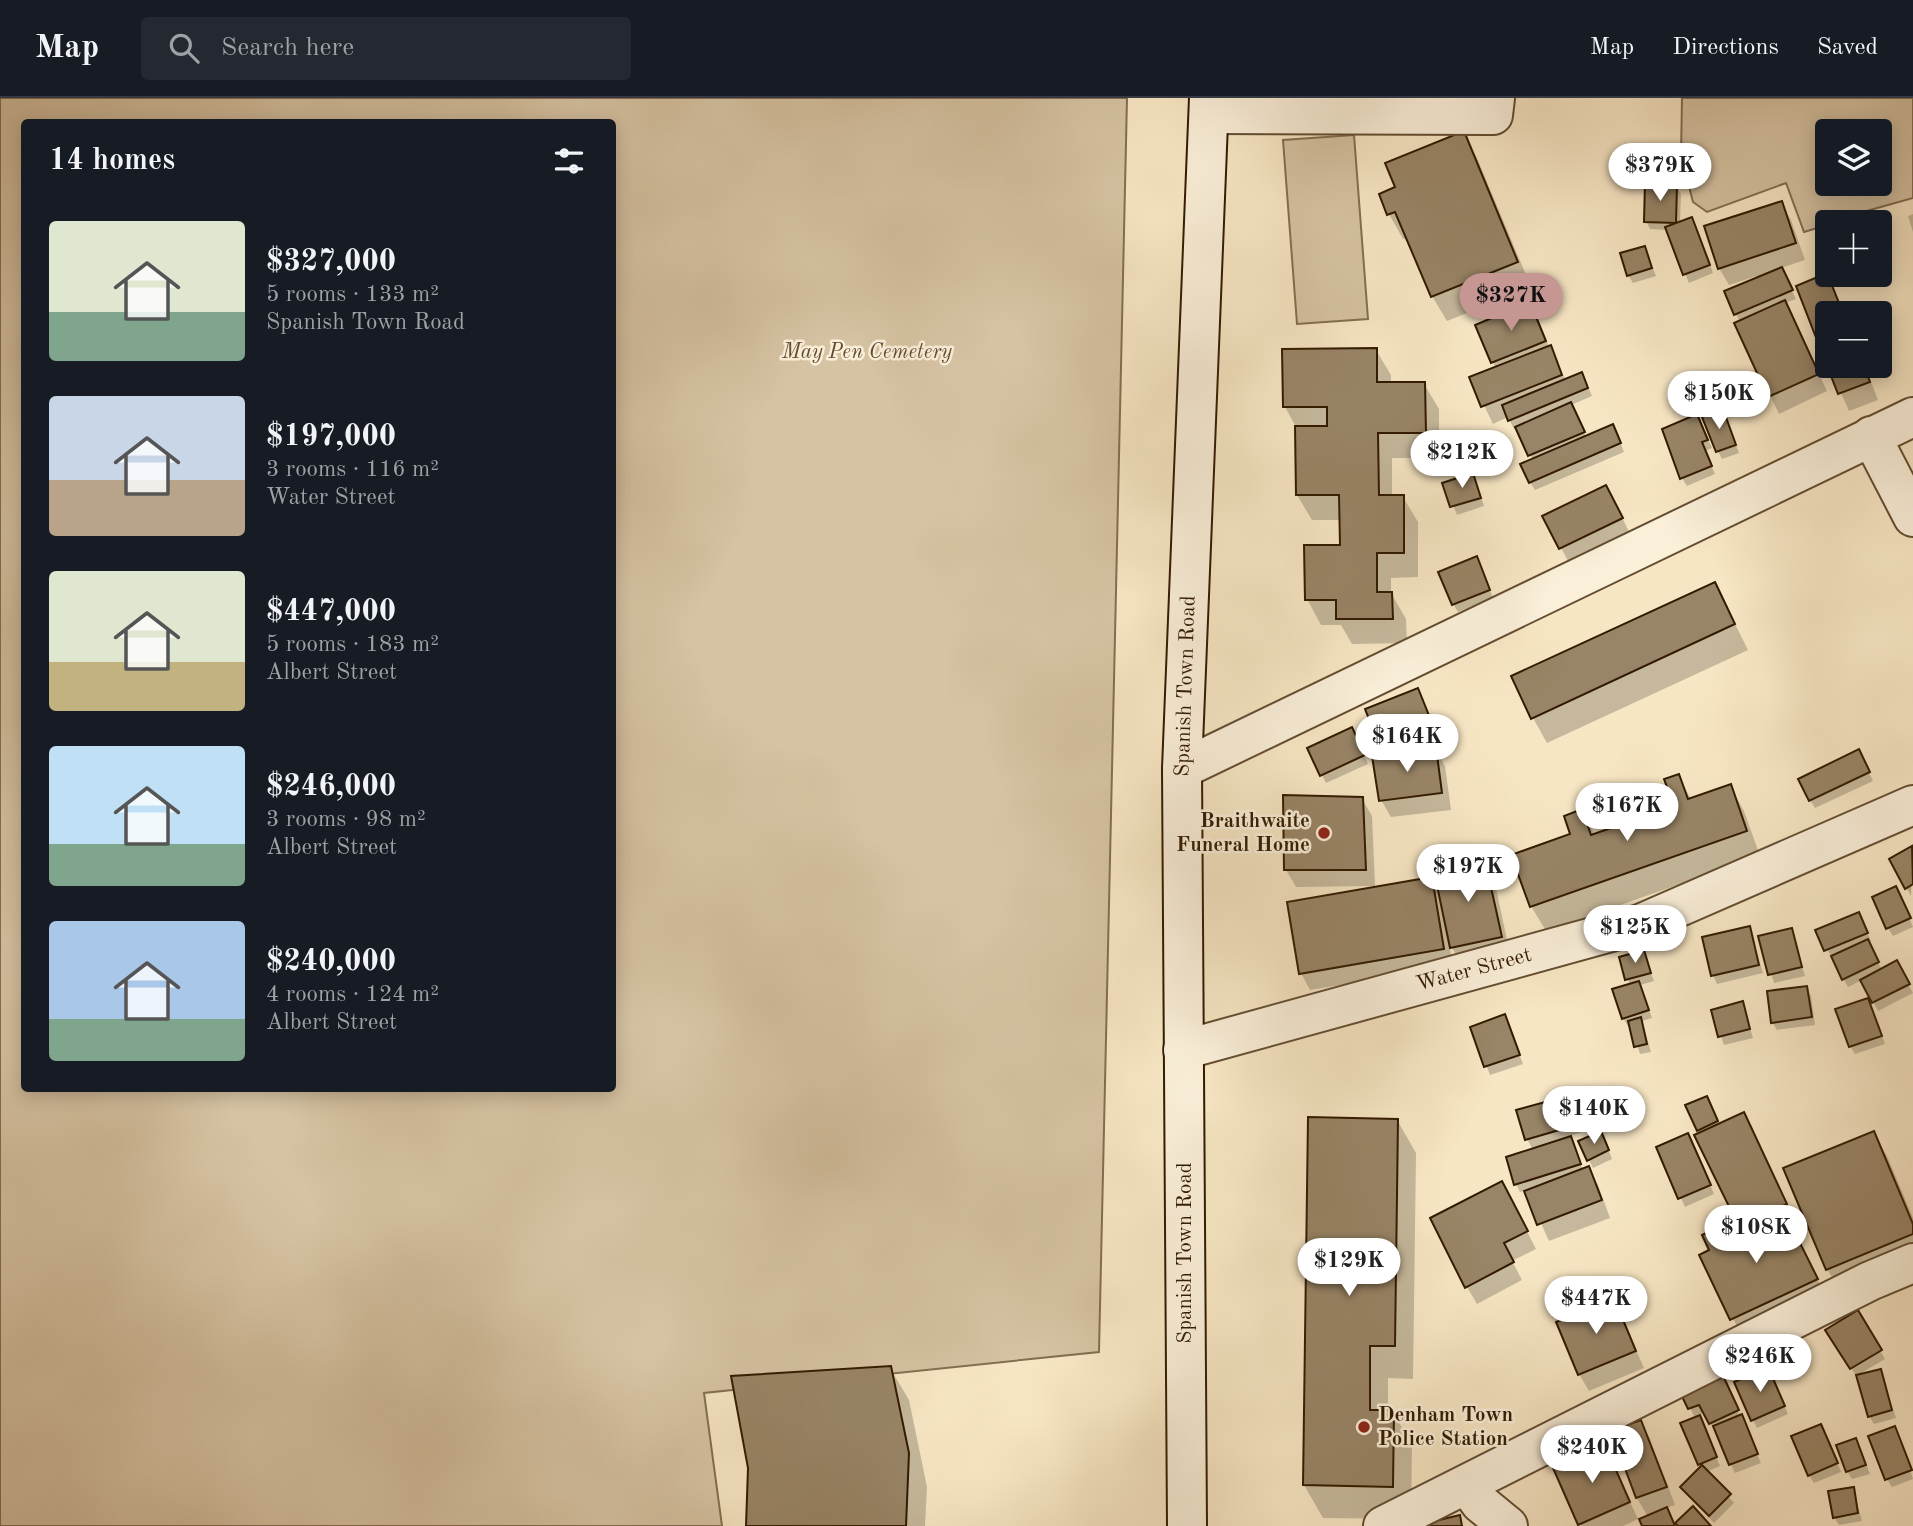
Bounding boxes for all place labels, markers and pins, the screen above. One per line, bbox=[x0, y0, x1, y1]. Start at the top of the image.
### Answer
pin: $379K bbox=[1611, 144, 1709, 203]
pin: $327K bbox=[1462, 274, 1560, 333]
pin: $150K bbox=[1670, 372, 1768, 431]
pin: $212K bbox=[1413, 430, 1511, 490]
pin: $164K bbox=[1358, 714, 1456, 774]
pin: $167K bbox=[1578, 784, 1676, 843]
place label: Braithwaite Funeral Home bbox=[1176, 811, 1310, 856]
marker: Braithwaite Funeral Home bbox=[1316, 825, 1332, 841]
pin: $197K bbox=[1419, 844, 1517, 904]
pin: $125K bbox=[1586, 906, 1684, 965]
pin: $140K bbox=[1545, 1086, 1643, 1146]
pin: $108K bbox=[1707, 1206, 1805, 1265]
pin: $129K bbox=[1300, 1238, 1398, 1298]
pin: $447K bbox=[1547, 1276, 1645, 1336]
pin: $246K bbox=[1711, 1334, 1809, 1394]
place label: Denham Town Police Station bbox=[1378, 1405, 1513, 1450]
marker: Denham Town Police Station bbox=[1356, 1419, 1372, 1435]
pin: $240K bbox=[1543, 1426, 1641, 1485]

